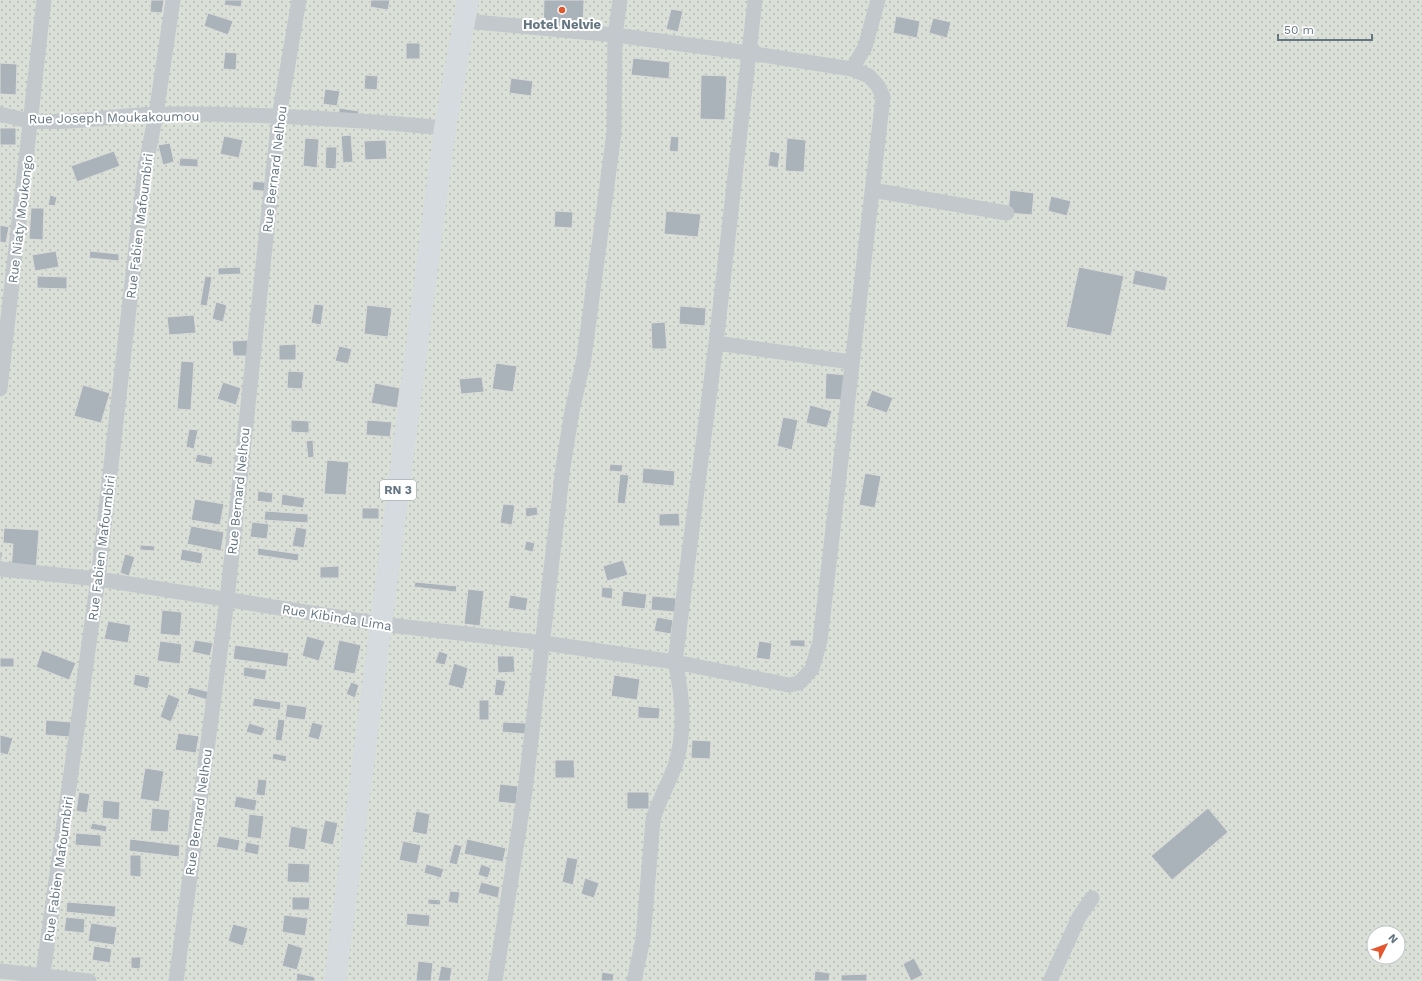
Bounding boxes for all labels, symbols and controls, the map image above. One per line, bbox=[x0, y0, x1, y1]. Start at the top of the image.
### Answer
marker: Hotel Nelvie bbox=[557, 5, 567, 15]
scale bar bbox=[1278, 16, 1372, 42]
place label: Hotel Nelvie bbox=[523, 17, 602, 32]
text: 50 m bbox=[1284, 23, 1314, 37]
street label: Rue Bernard Nelhou bbox=[259, 105, 290, 233]
street label: Rue Joseph Moukakoumou bbox=[29, 109, 200, 126]
street label: Rue Fabien Mafoumbiri bbox=[123, 152, 156, 300]
street label: Rue Niaty Moukongo bbox=[5, 154, 36, 284]
street label: Rue Bernard Nelhou bbox=[224, 427, 253, 555]
street label: Rue Fabien Mafoumbiri bbox=[85, 474, 118, 622]
road number: RN 3 bbox=[380, 480, 416, 500]
street label: Rue Kibinda Lima bbox=[281, 601, 393, 634]
street label: Rue Bernard Nelhou bbox=[182, 748, 215, 876]
street label: Rue Fabien Mafoumbiri bbox=[41, 795, 76, 943]
north arrow bbox=[1366, 925, 1406, 965]
text: N bbox=[1386, 931, 1401, 946]

